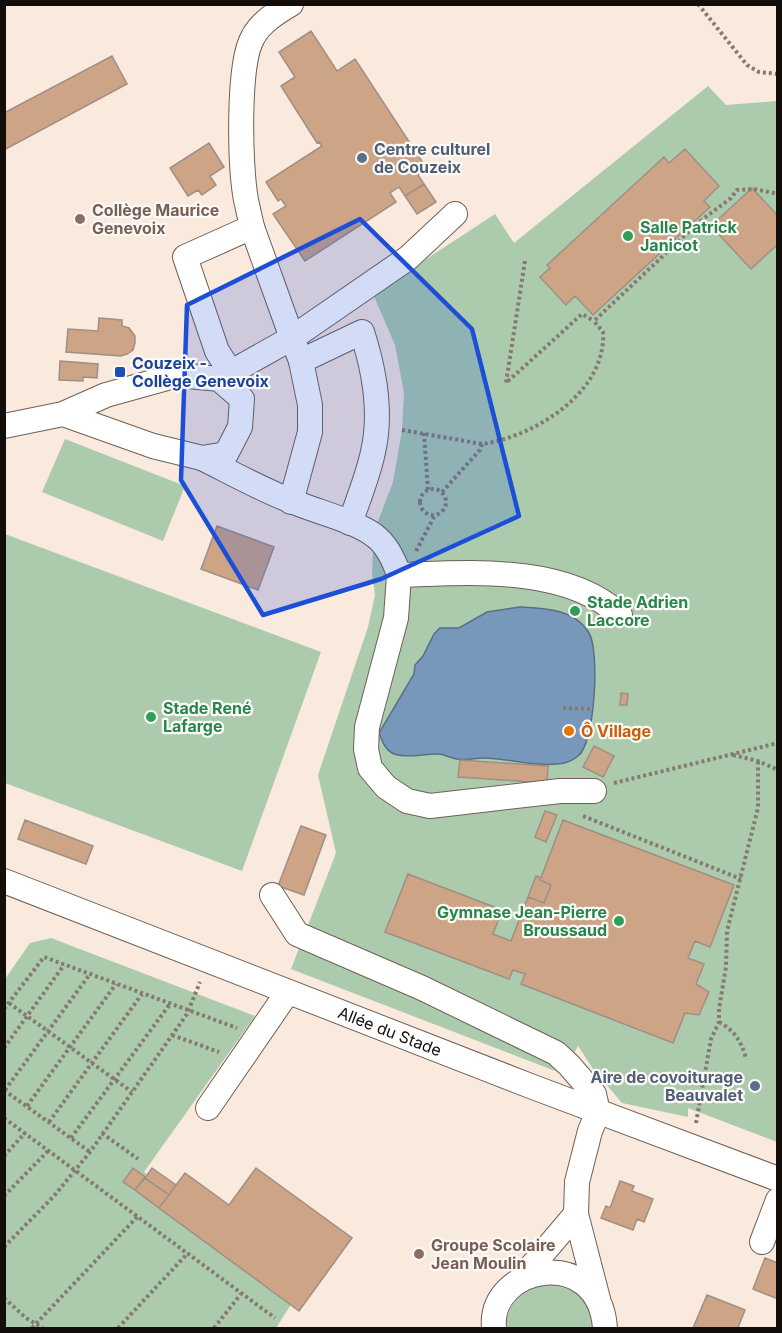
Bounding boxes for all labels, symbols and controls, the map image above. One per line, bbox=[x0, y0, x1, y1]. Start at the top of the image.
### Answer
place label: Centre culturel de Couzeix bbox=[374, 139, 490, 177]
marker: Centre culturel de Couzeix bbox=[355, 151, 369, 165]
place label: Collège Maurice Genevoix bbox=[92, 200, 219, 238]
marker: Collège Maurice Genevoix bbox=[73, 212, 87, 226]
place label: Salle Patrick Janicot bbox=[640, 217, 737, 255]
marker: Salle Patrick Janicot bbox=[621, 229, 635, 243]
place label: Couzeix - Collège Genevoix bbox=[132, 353, 269, 391]
marker: Couzeix - Collège Genevoix bbox=[113, 365, 127, 379]
place label: Stade Adrien Laccore bbox=[587, 592, 688, 630]
marker: Stade Adrien Laccore bbox=[568, 604, 582, 618]
place label: Stade René Lafarge bbox=[163, 698, 251, 736]
marker: Stade René Lafarge bbox=[144, 710, 158, 724]
place label: Ô Village bbox=[581, 721, 651, 741]
marker: Ô Village bbox=[562, 724, 576, 738]
place label: Gymnase Jean-Pierre Broussaud bbox=[437, 902, 607, 940]
marker: Gymnase Jean-Pierre Broussaud bbox=[612, 914, 626, 928]
street label: Allée du Stade bbox=[335, 1002, 444, 1060]
place label: Aire de covoiturage Beauvalet bbox=[590, 1067, 743, 1105]
marker: Aire de covoiturage Beauvalet bbox=[748, 1079, 762, 1093]
place label: Groupe Scolaire Jean Moulin bbox=[431, 1235, 556, 1273]
marker: Groupe Scolaire Jean Moulin bbox=[412, 1247, 426, 1261]

